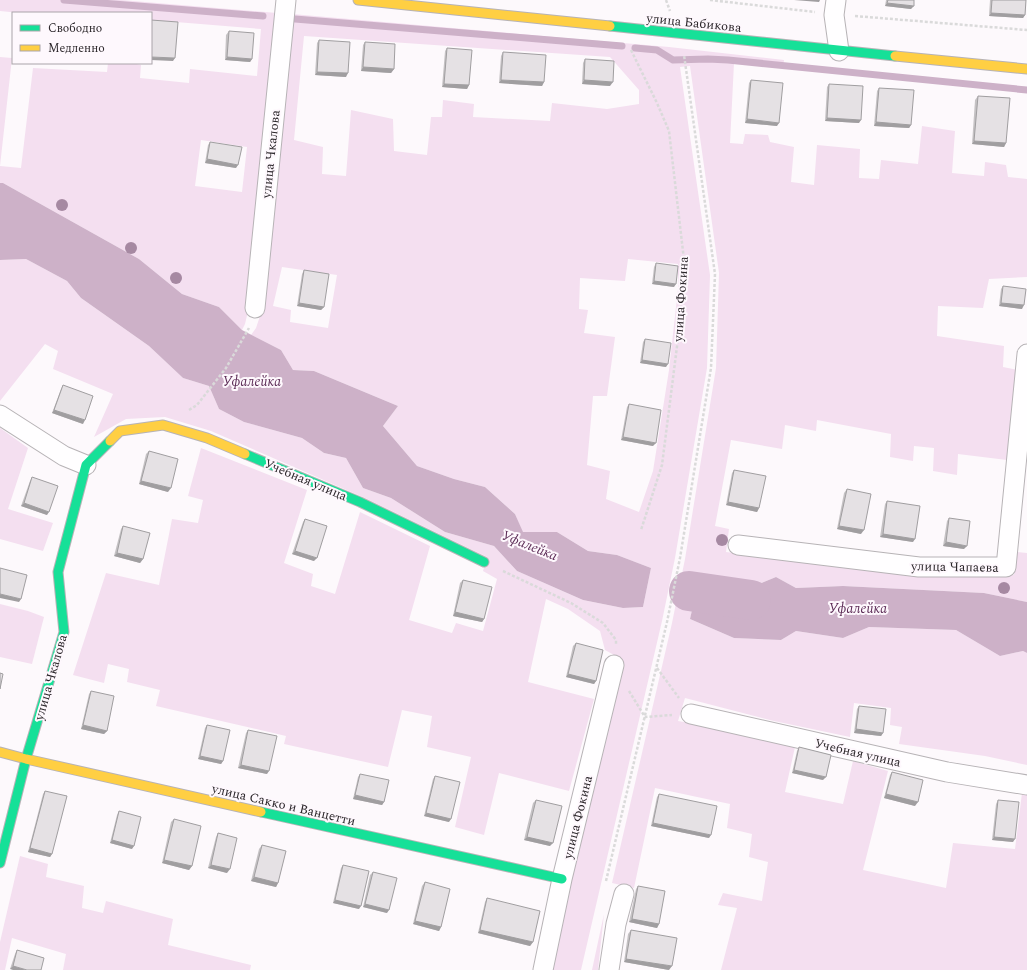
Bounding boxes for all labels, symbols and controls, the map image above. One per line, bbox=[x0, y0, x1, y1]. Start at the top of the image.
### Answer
street label: улица Бабикова bbox=[644, 8, 743, 38]
legend bbox=[12, 12, 152, 64]
text: Свободно bbox=[48, 19, 102, 38]
text: Медленно bbox=[48, 39, 105, 58]
street label: улица Чкалова bbox=[256, 108, 286, 200]
street label: улица Фокина bbox=[668, 255, 694, 343]
water label: Уфалейка bbox=[223, 371, 281, 392]
street label: Учебная улица bbox=[261, 454, 351, 507]
water label: Уфалейка bbox=[499, 525, 561, 566]
street label: улица Чапаева bbox=[910, 556, 1000, 578]
water label: Уфалейка bbox=[829, 598, 887, 619]
street label: улица Чкалова bbox=[29, 631, 73, 724]
street label: Учебная улица bbox=[813, 733, 904, 773]
street label: улица Фокина bbox=[558, 773, 598, 862]
street label: улица Сакко и Ванцетти bbox=[209, 778, 358, 831]

